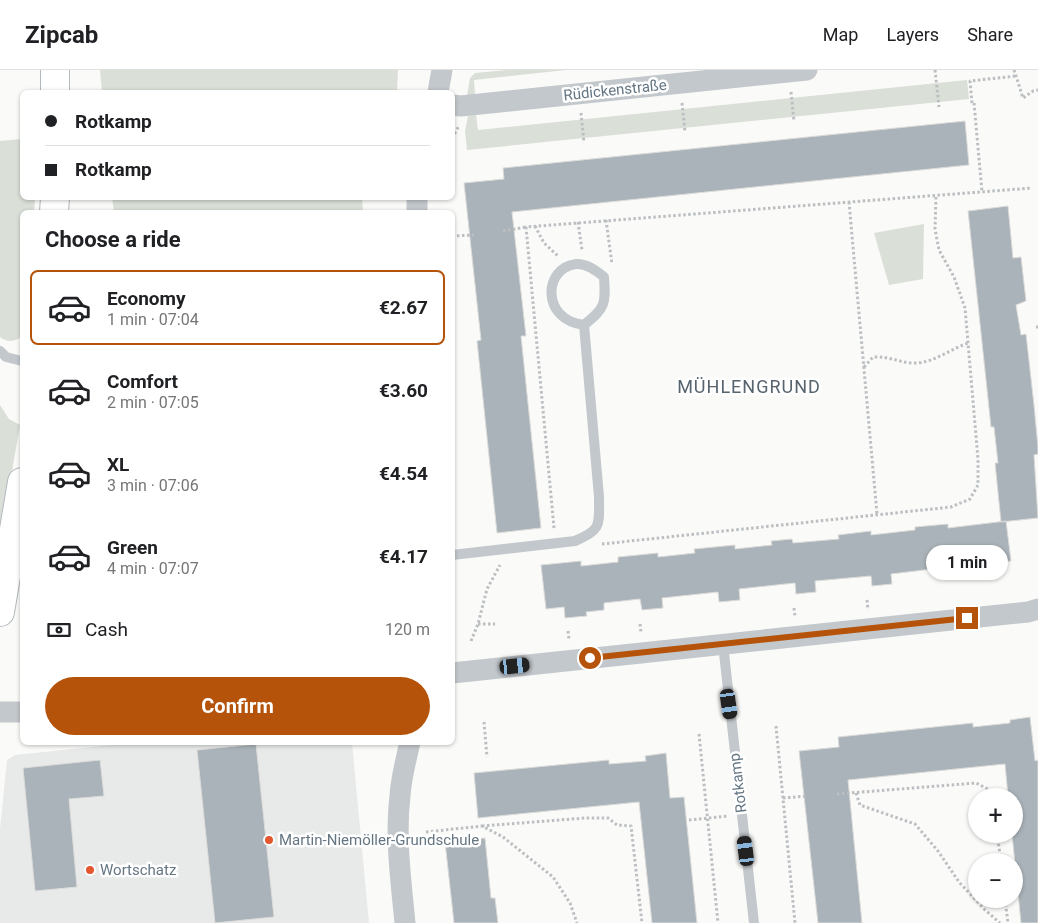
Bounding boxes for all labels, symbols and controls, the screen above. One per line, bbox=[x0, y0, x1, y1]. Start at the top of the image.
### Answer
text: Zipcab bbox=[25, 21, 98, 49]
text: Map bbox=[823, 24, 858, 45]
text: Layers bbox=[886, 24, 939, 45]
text: Share bbox=[967, 24, 1013, 45]
street label: Rüdickenstraße bbox=[563, 76, 668, 104]
text: Rotkamp bbox=[75, 110, 152, 133]
text: Rotkamp bbox=[75, 158, 152, 181]
text: Choose a ride bbox=[45, 227, 181, 252]
icon: car bbox=[47, 285, 92, 330]
text: Economy bbox=[107, 287, 186, 310]
text: €2.67 bbox=[379, 296, 428, 319]
text: 1 min · 07:04 bbox=[107, 310, 199, 329]
icon: car bbox=[47, 368, 92, 413]
text: Comfort bbox=[107, 370, 178, 393]
district label: MÜHLENGRUND bbox=[677, 376, 821, 397]
text: €3.60 bbox=[379, 379, 428, 402]
text: 2 min · 07:05 bbox=[107, 393, 199, 412]
icon: car bbox=[47, 451, 92, 496]
text: XL bbox=[107, 453, 129, 476]
text: €4.54 bbox=[379, 462, 428, 485]
text: 3 min · 07:06 bbox=[107, 476, 199, 495]
icon: car bbox=[47, 534, 92, 579]
text: Green bbox=[107, 536, 158, 559]
text: €4.17 bbox=[379, 545, 428, 568]
callout: 1 min bbox=[926, 546, 1008, 580]
text: 1 min bbox=[947, 553, 987, 572]
text: 4 min · 07:07 bbox=[107, 559, 199, 578]
route end bbox=[956, 607, 978, 629]
icon: cash bbox=[45, 616, 73, 644]
text: Cash bbox=[85, 618, 128, 641]
text: 120 m bbox=[385, 620, 430, 639]
route start bbox=[579, 647, 601, 669]
car bbox=[499, 657, 530, 675]
button: Confirm bbox=[45, 677, 430, 735]
car bbox=[719, 688, 738, 720]
street label: Rotkamp bbox=[725, 752, 751, 814]
map controls bbox=[968, 788, 1023, 908]
button: + bbox=[968, 788, 1023, 843]
place label: Martin-Niemöller-Grundschule bbox=[279, 831, 479, 849]
marker: Martin-Niemöller-Grundschule bbox=[263, 834, 275, 846]
car bbox=[736, 835, 755, 867]
button: − bbox=[968, 853, 1023, 908]
place label: Wortschatz bbox=[100, 861, 176, 879]
marker: Wortschatz bbox=[84, 864, 96, 876]

